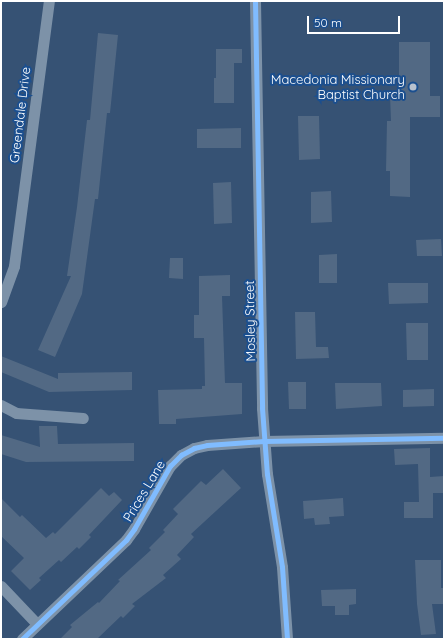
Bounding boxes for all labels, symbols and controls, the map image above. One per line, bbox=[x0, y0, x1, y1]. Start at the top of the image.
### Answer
scale bar bbox=[309, 8, 402, 34]
text: 50 m bbox=[314, 15, 342, 30]
street label: Greendale Drive bbox=[6, 66, 34, 164]
place label: Macedonia Missionary Baptist Church bbox=[271, 72, 405, 103]
marker: Macedonia Missionary Baptist Church bbox=[408, 82, 418, 92]
street label: Mosley Street bbox=[241, 280, 259, 362]
street label: Prices Lane bbox=[120, 457, 168, 525]

